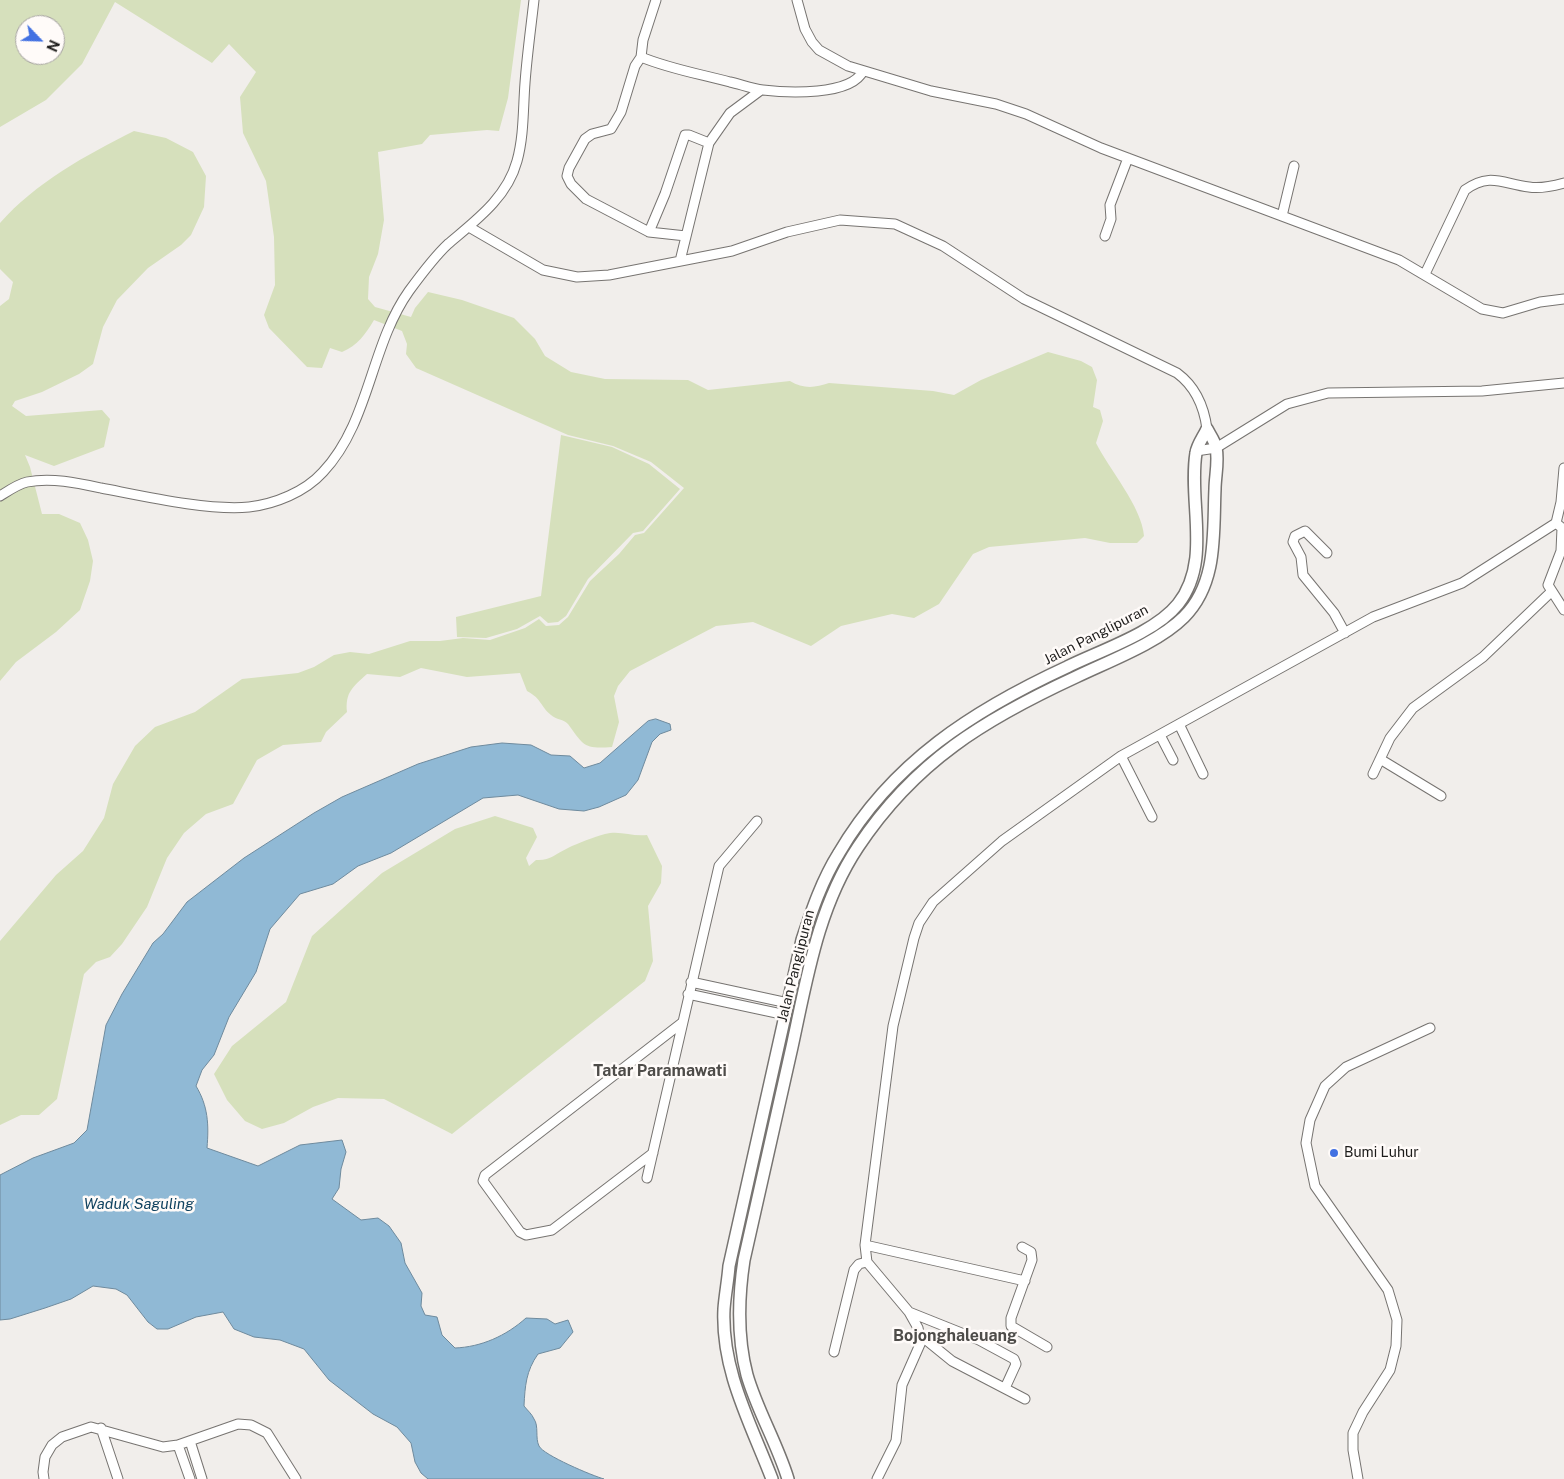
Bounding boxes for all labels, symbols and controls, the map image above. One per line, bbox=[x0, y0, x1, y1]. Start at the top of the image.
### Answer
north arrow bbox=[15, 15, 65, 65]
text: N bbox=[43, 37, 62, 54]
street label: Jalan Panglipuran bbox=[1041, 601, 1151, 669]
street label: Jalan Panglipuran bbox=[774, 908, 818, 1024]
district label: Tatar Paramawati bbox=[593, 1061, 727, 1081]
place label: Bumi Luhur bbox=[1344, 1145, 1419, 1161]
marker: Bumi Luhur bbox=[1328, 1147, 1340, 1159]
water label: Waduk Saguling bbox=[84, 1195, 194, 1213]
district label: Bojonghaleuang bbox=[893, 1326, 1017, 1346]

